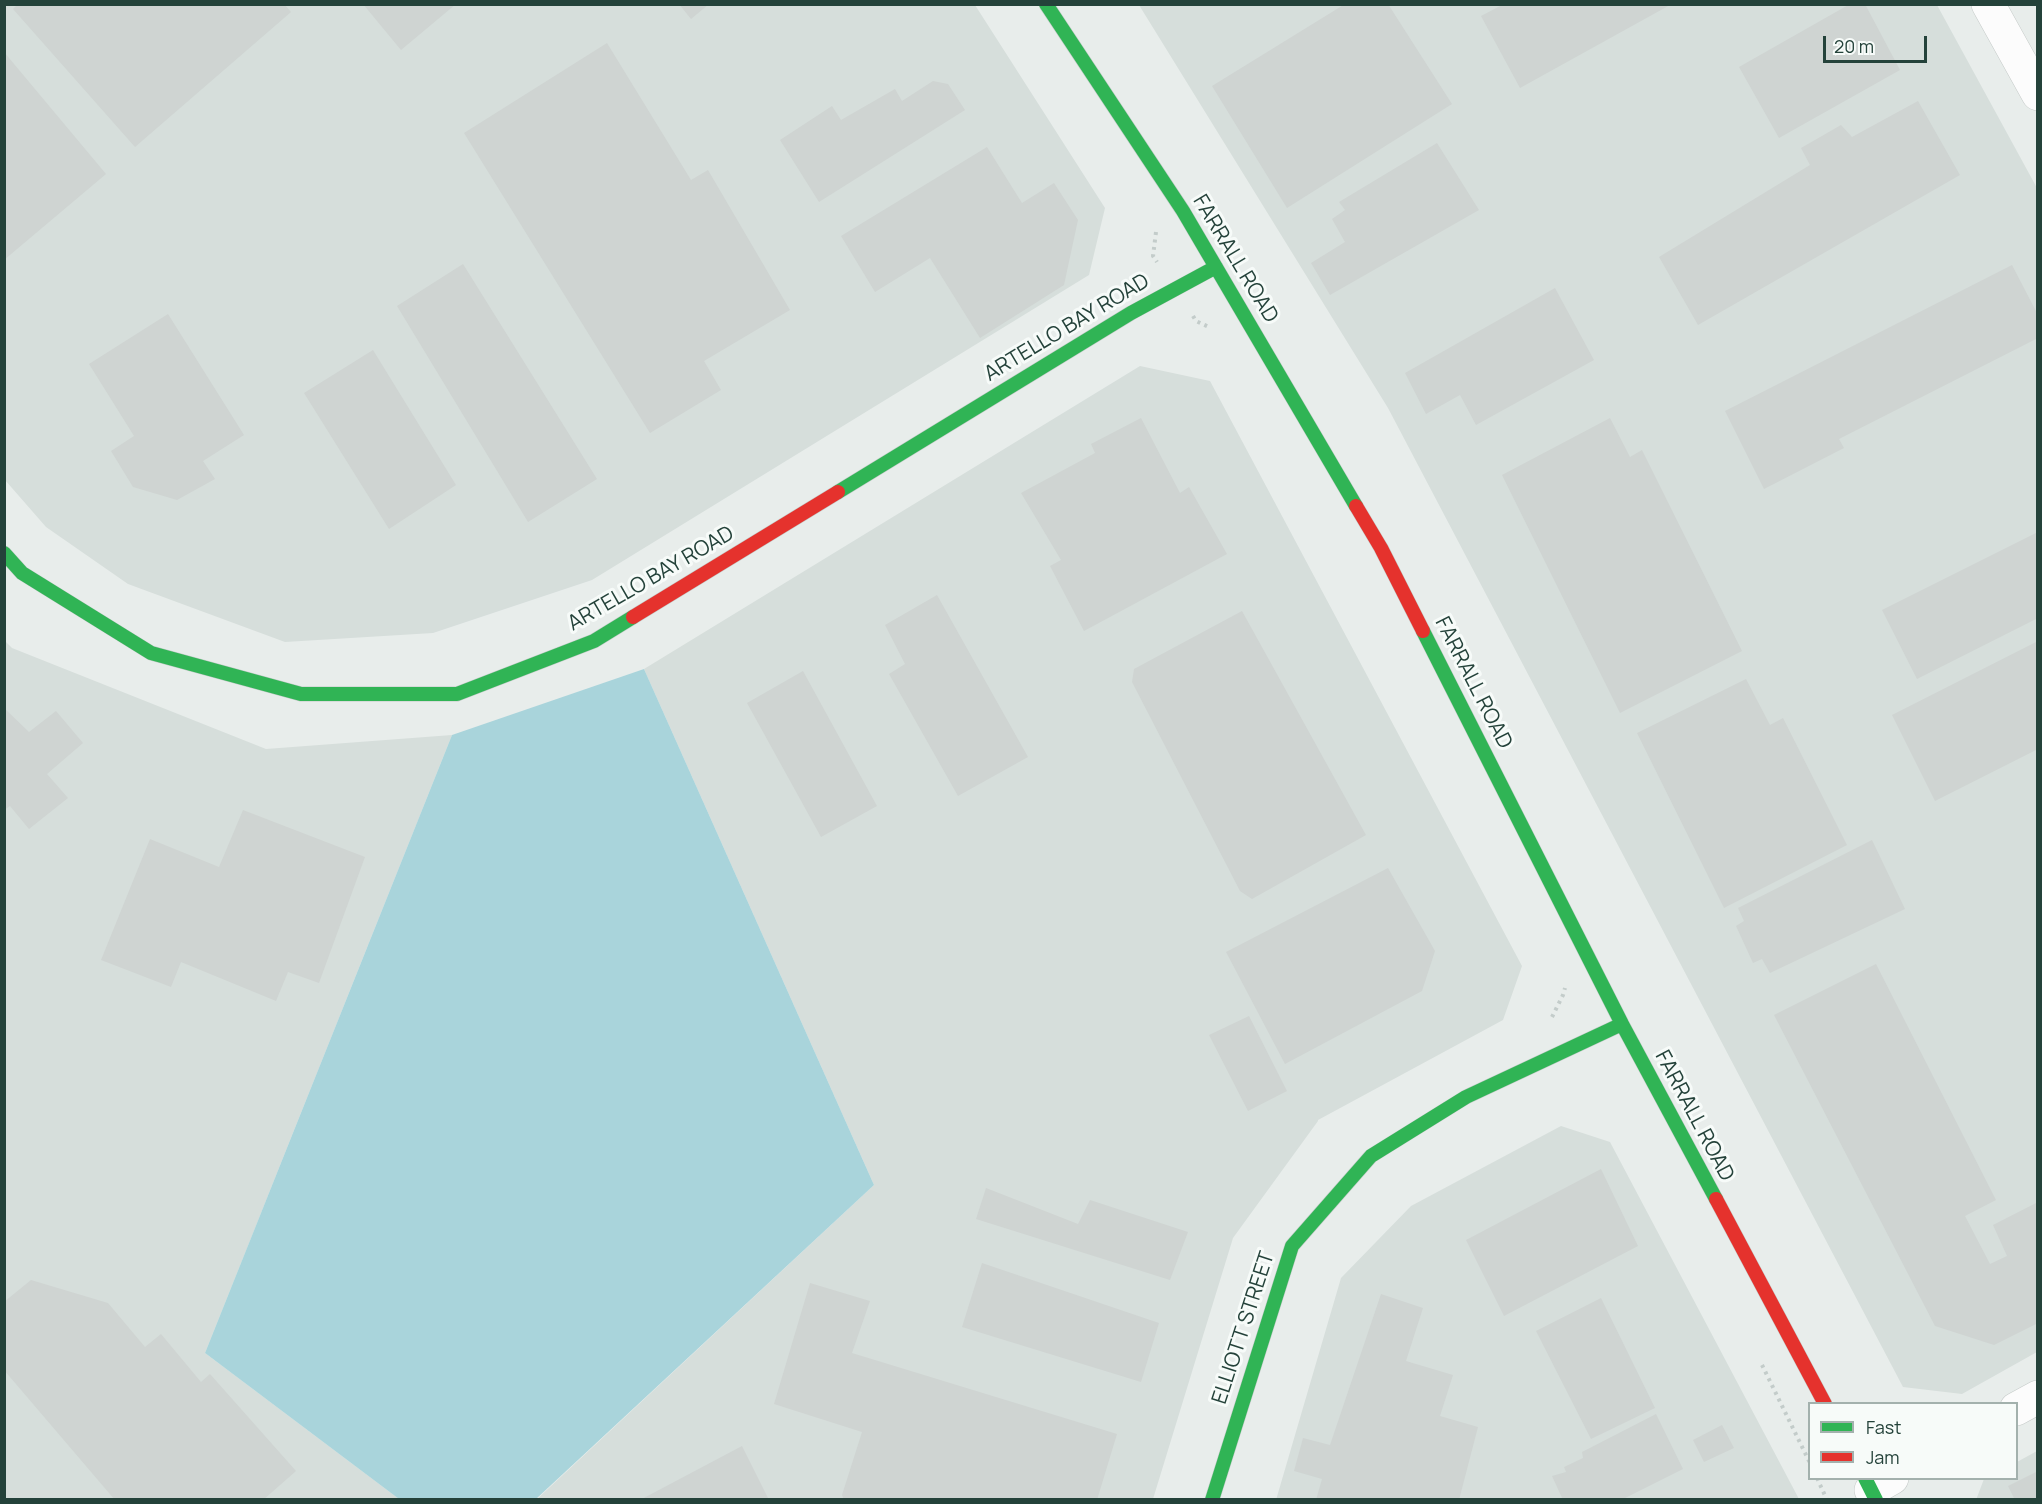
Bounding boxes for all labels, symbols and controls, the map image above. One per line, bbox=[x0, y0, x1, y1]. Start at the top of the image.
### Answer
scale bar bbox=[1826, 24, 1930, 62]
text: 20 m bbox=[1834, 34, 1874, 58]
street label: FARRALL ROAD bbox=[1187, 191, 1283, 327]
street label: ARTELLO BAY ROAD bbox=[980, 269, 1154, 387]
street label: ARTELLO BAY ROAD bbox=[563, 521, 739, 637]
street label: FARRALL ROAD bbox=[1429, 613, 1517, 753]
street label: FARRALL ROAD bbox=[1649, 1046, 1739, 1186]
street label: ELLIOTT STREET bbox=[1207, 1249, 1281, 1407]
legend bbox=[1808, 1402, 2018, 1480]
text: Fast bbox=[1866, 1415, 1901, 1439]
text: Jam bbox=[1866, 1445, 1900, 1469]

